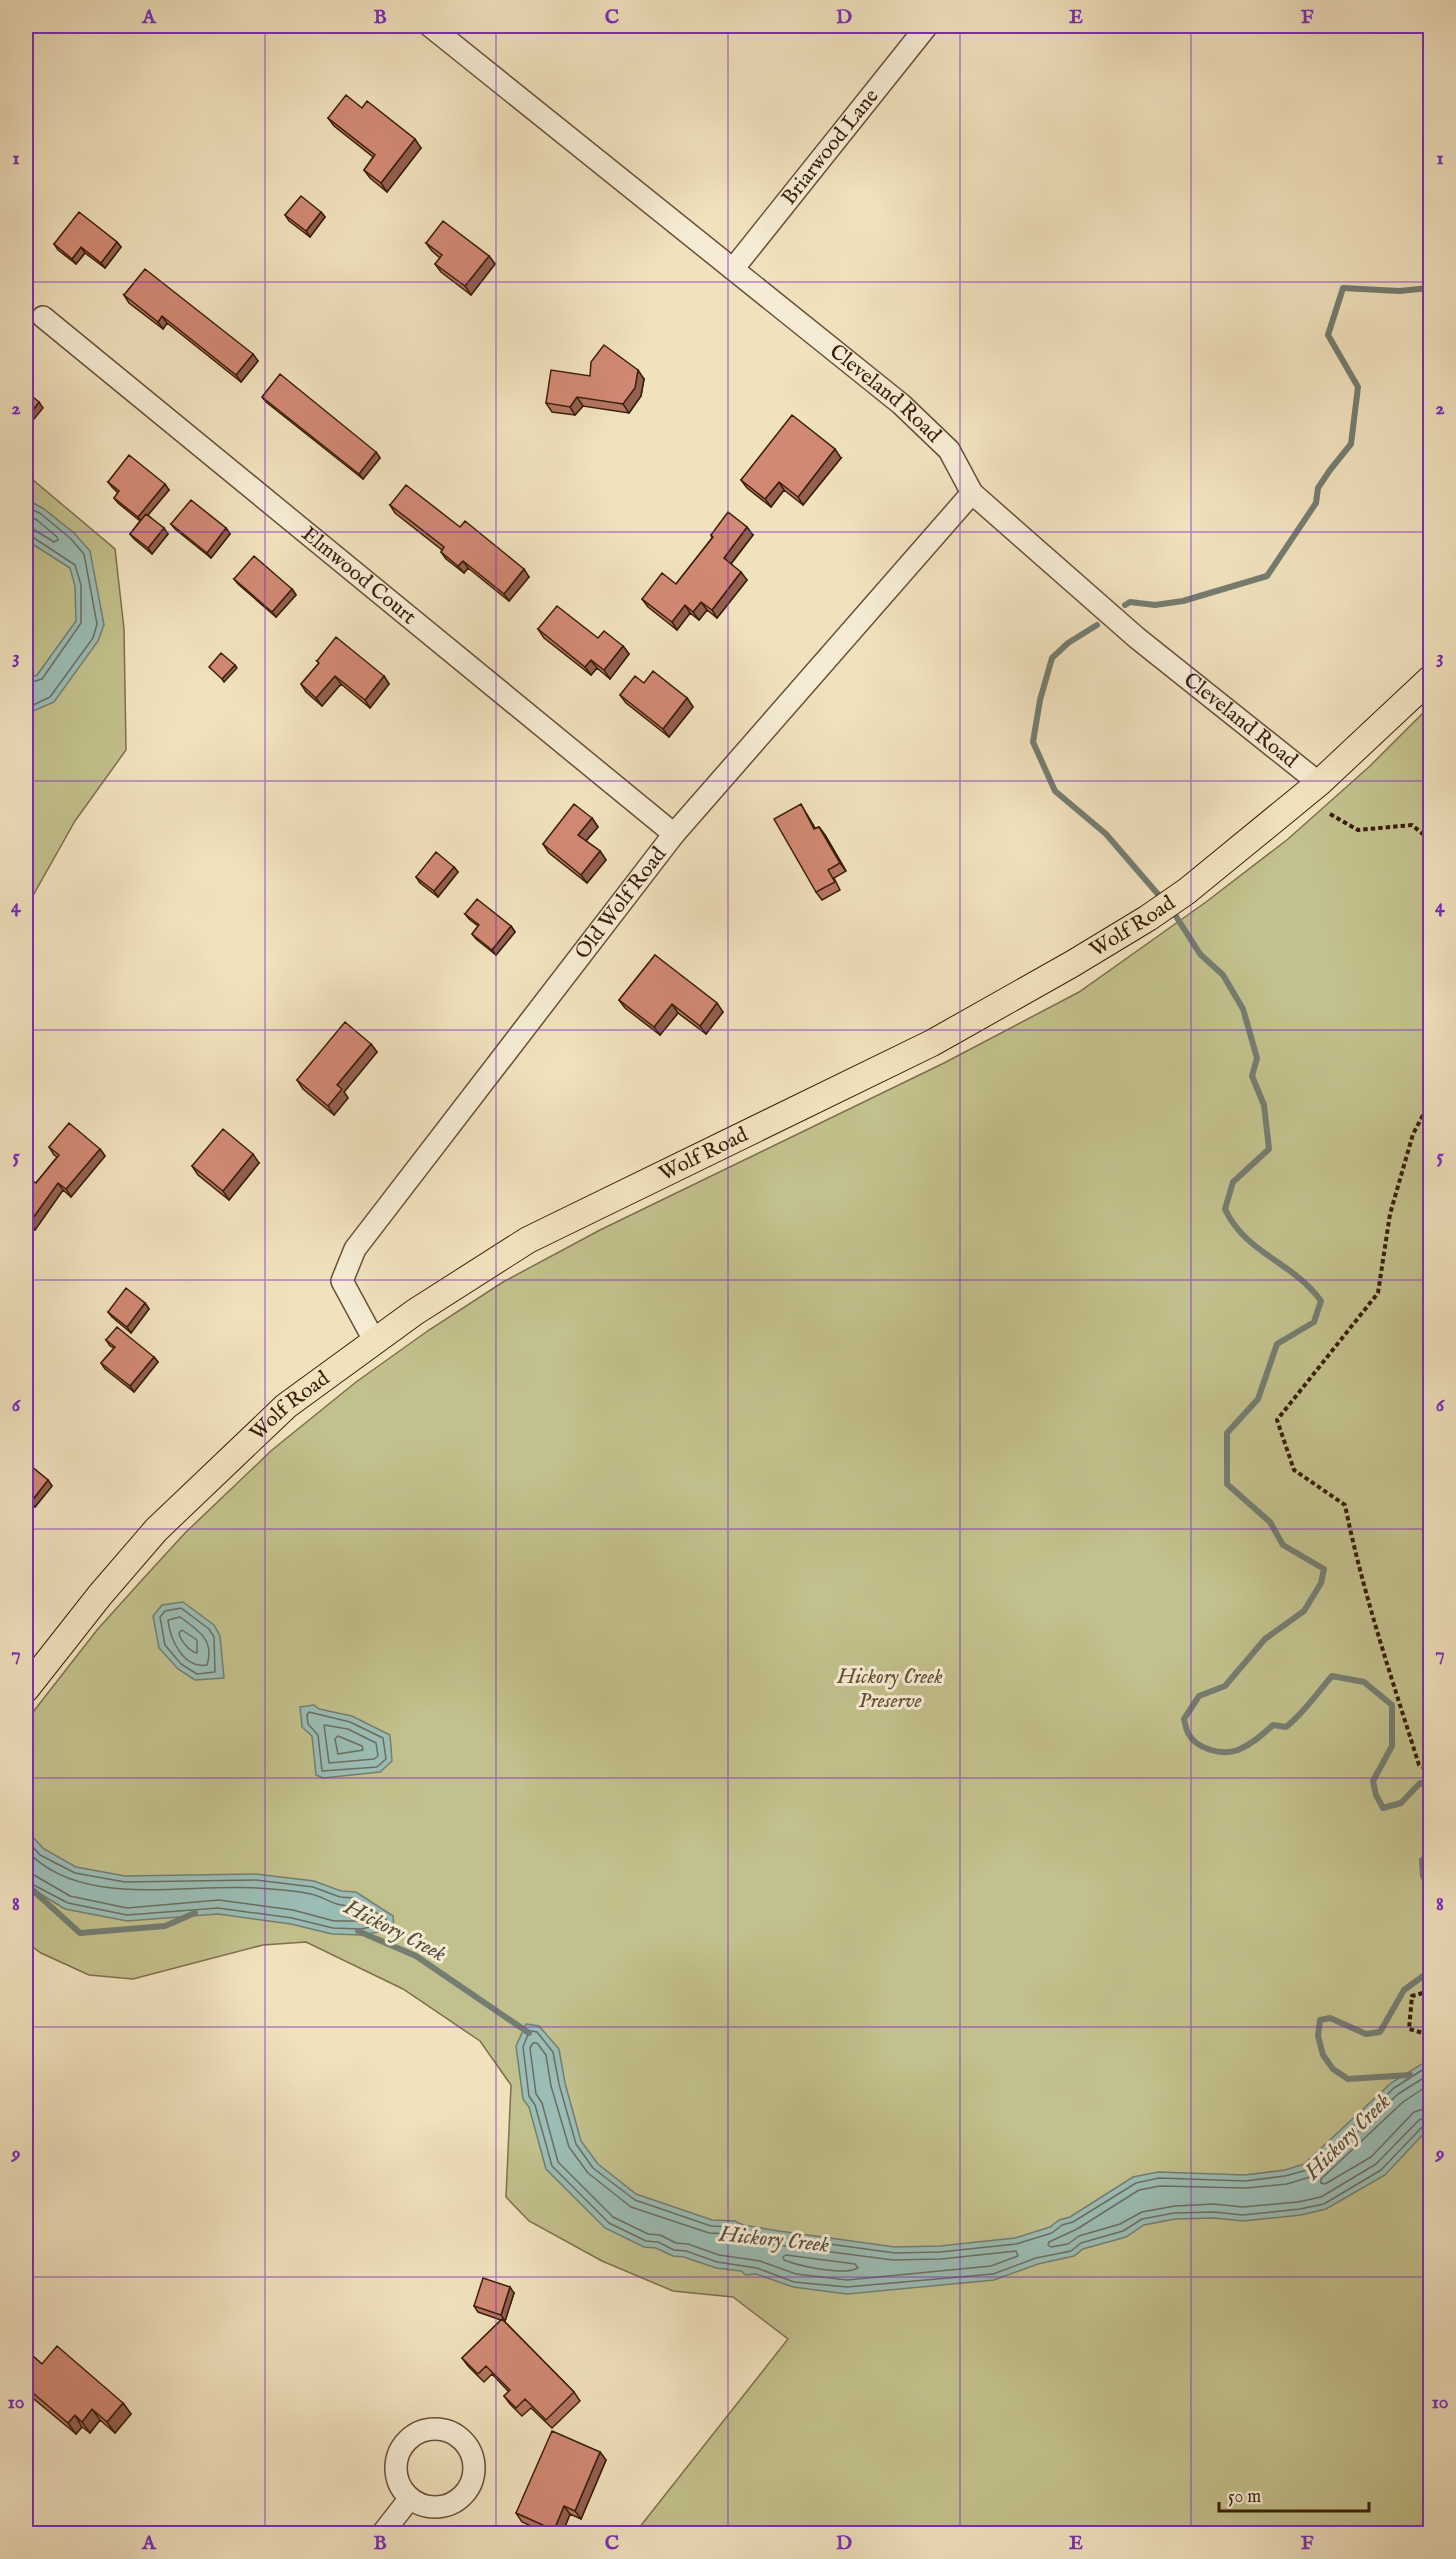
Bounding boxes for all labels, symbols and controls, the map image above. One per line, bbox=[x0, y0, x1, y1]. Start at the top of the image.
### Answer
text: A bbox=[141, 5, 157, 30]
text: B bbox=[373, 5, 387, 30]
text: C bbox=[605, 5, 619, 30]
text: D bbox=[836, 5, 852, 30]
text: E bbox=[1069, 5, 1083, 30]
text: F bbox=[1301, 5, 1314, 30]
street label: Briarwood Lane bbox=[776, 83, 885, 211]
text: 1 bbox=[12, 146, 20, 171]
text: 1 bbox=[1436, 146, 1444, 171]
street label: Cleveland Road bbox=[824, 338, 947, 449]
text: 2 bbox=[11, 396, 21, 421]
text: 2 bbox=[1435, 396, 1445, 421]
street label: Elmwood Court bbox=[296, 521, 421, 631]
text: 3 bbox=[12, 645, 20, 670]
text: 3 bbox=[1436, 645, 1444, 670]
street label: Cleveland Road bbox=[1178, 667, 1304, 775]
street label: Old Wolf Road bbox=[569, 841, 673, 965]
street label: Wolf Road bbox=[1085, 889, 1181, 964]
text: 4 bbox=[11, 894, 22, 919]
text: 4 bbox=[1435, 894, 1446, 919]
street label: Wolf Road bbox=[655, 1121, 753, 1187]
text: 5 bbox=[12, 1144, 20, 1169]
text: 5 bbox=[1436, 1144, 1444, 1169]
street label: Wolf Road bbox=[244, 1365, 336, 1447]
text: 6 bbox=[12, 1393, 22, 1418]
text: 6 bbox=[1436, 1393, 1446, 1418]
text: 7 bbox=[11, 1642, 21, 1667]
text: 7 bbox=[1435, 1642, 1445, 1667]
park label: Hickory Creek Preserve bbox=[836, 1664, 943, 1715]
text: 8 bbox=[12, 1892, 20, 1917]
text: 8 bbox=[1436, 1892, 1444, 1917]
water label: Hickory Creek bbox=[339, 1893, 451, 1969]
water label: Hickory Creek bbox=[1298, 2088, 1397, 2187]
text: 9 bbox=[11, 2141, 21, 2166]
text: 9 bbox=[1435, 2141, 1445, 2166]
water label: Hickory Creek bbox=[717, 2220, 831, 2260]
text: 10 bbox=[7, 2390, 25, 2415]
text: 10 bbox=[1431, 2390, 1449, 2415]
scale bar bbox=[1219, 2475, 1369, 2513]
text: 50 m bbox=[1228, 2486, 1261, 2509]
text: A bbox=[141, 2531, 157, 2556]
text: B bbox=[373, 2531, 387, 2556]
text: C bbox=[605, 2531, 619, 2556]
text: D bbox=[836, 2531, 852, 2556]
text: E bbox=[1069, 2531, 1083, 2556]
text: F bbox=[1301, 2531, 1314, 2556]

